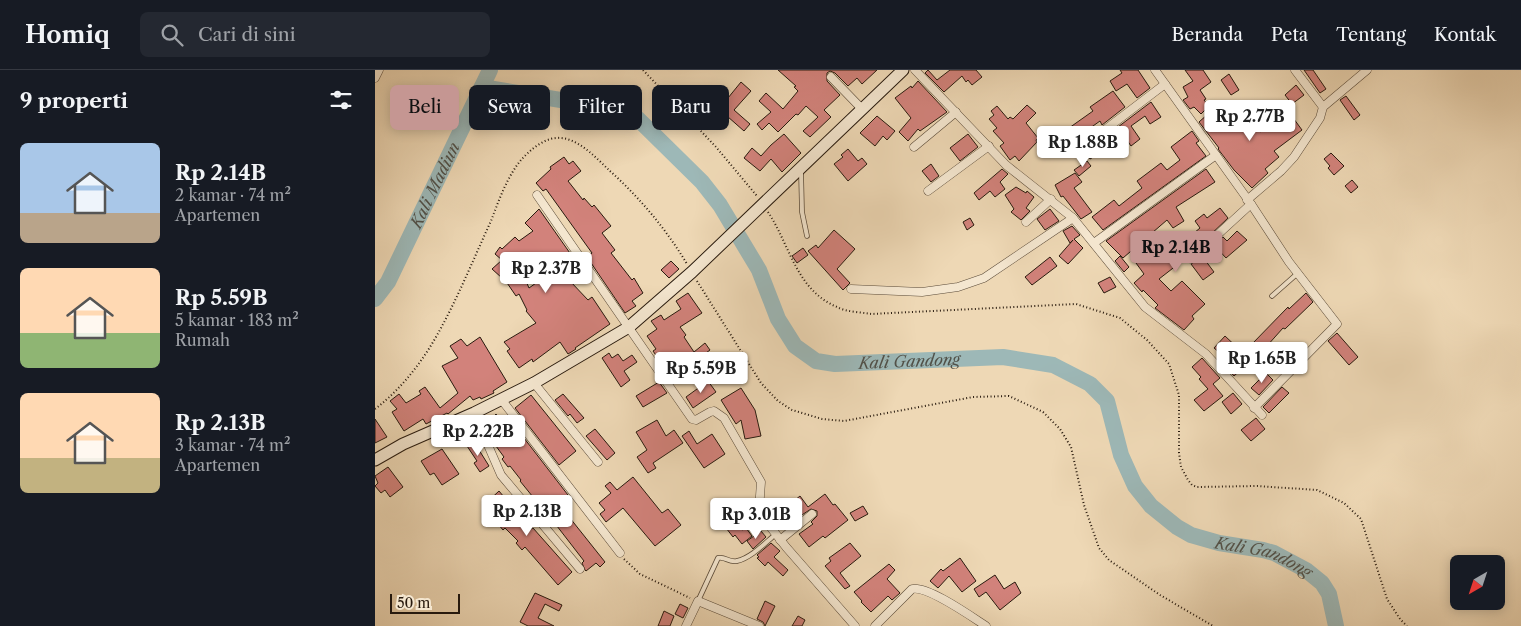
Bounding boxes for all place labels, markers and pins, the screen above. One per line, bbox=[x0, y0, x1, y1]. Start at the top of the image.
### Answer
pin: Rp 2.77B bbox=[1198, 100, 1302, 142]
pin: Rp 1.88B bbox=[1031, 126, 1135, 168]
pin: Rp 2.14B bbox=[1124, 230, 1228, 273]
pin: Rp 2.37B bbox=[494, 252, 598, 294]
pin: Rp 1.65B bbox=[1210, 342, 1314, 384]
pin: Rp 5.59B bbox=[649, 352, 753, 394]
pin: Rp 2.22B bbox=[426, 414, 530, 457]
pin: Rp 2.13B bbox=[475, 494, 579, 537]
pin: Rp 3.01B bbox=[704, 498, 808, 540]

